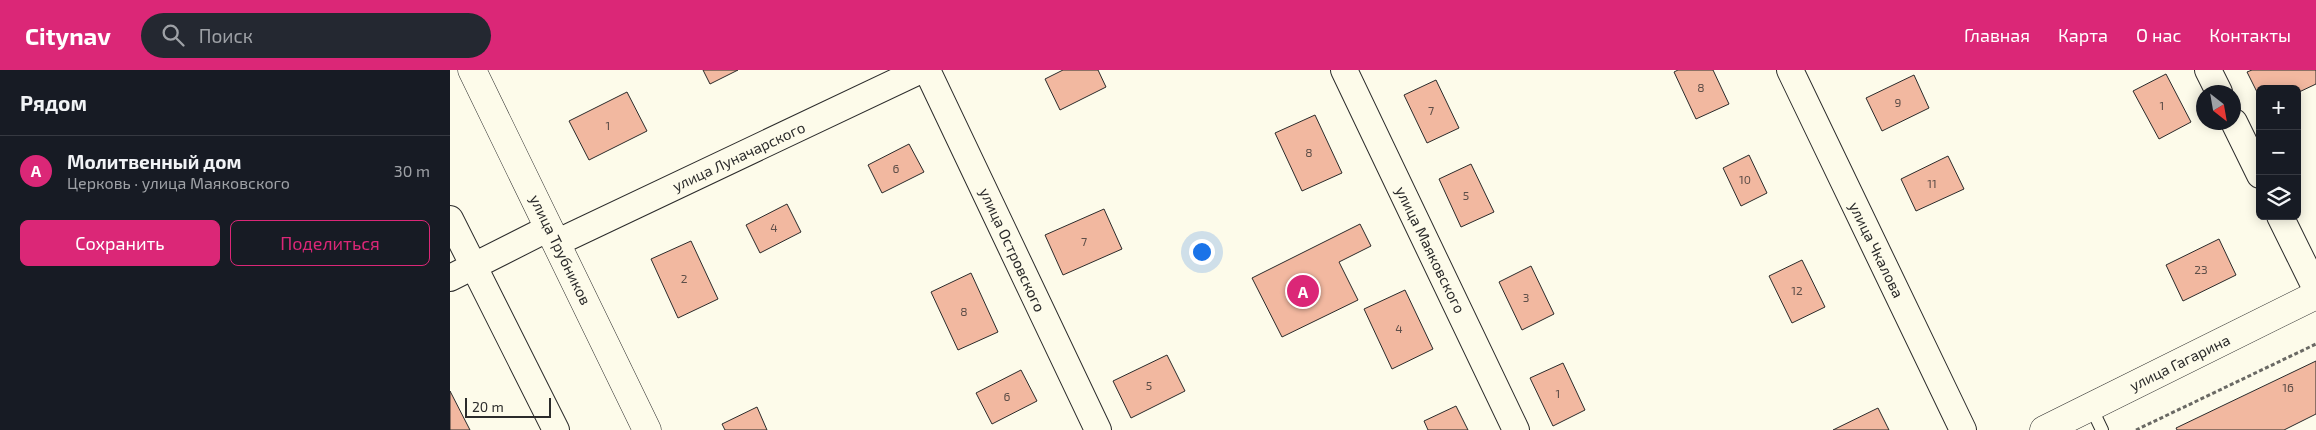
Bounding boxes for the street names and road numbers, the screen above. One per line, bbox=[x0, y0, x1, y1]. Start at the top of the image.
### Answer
street label: улица Луначарского bbox=[669, 117, 808, 196]
street label: улица Маяковского bbox=[1391, 183, 1469, 316]
street label: улица Островского bbox=[975, 185, 1050, 315]
street label: улица Трубников bbox=[526, 192, 595, 308]
street label: улица Чкалова bbox=[1845, 199, 1908, 301]
street label: улица Гагарина bbox=[2126, 330, 2233, 395]

